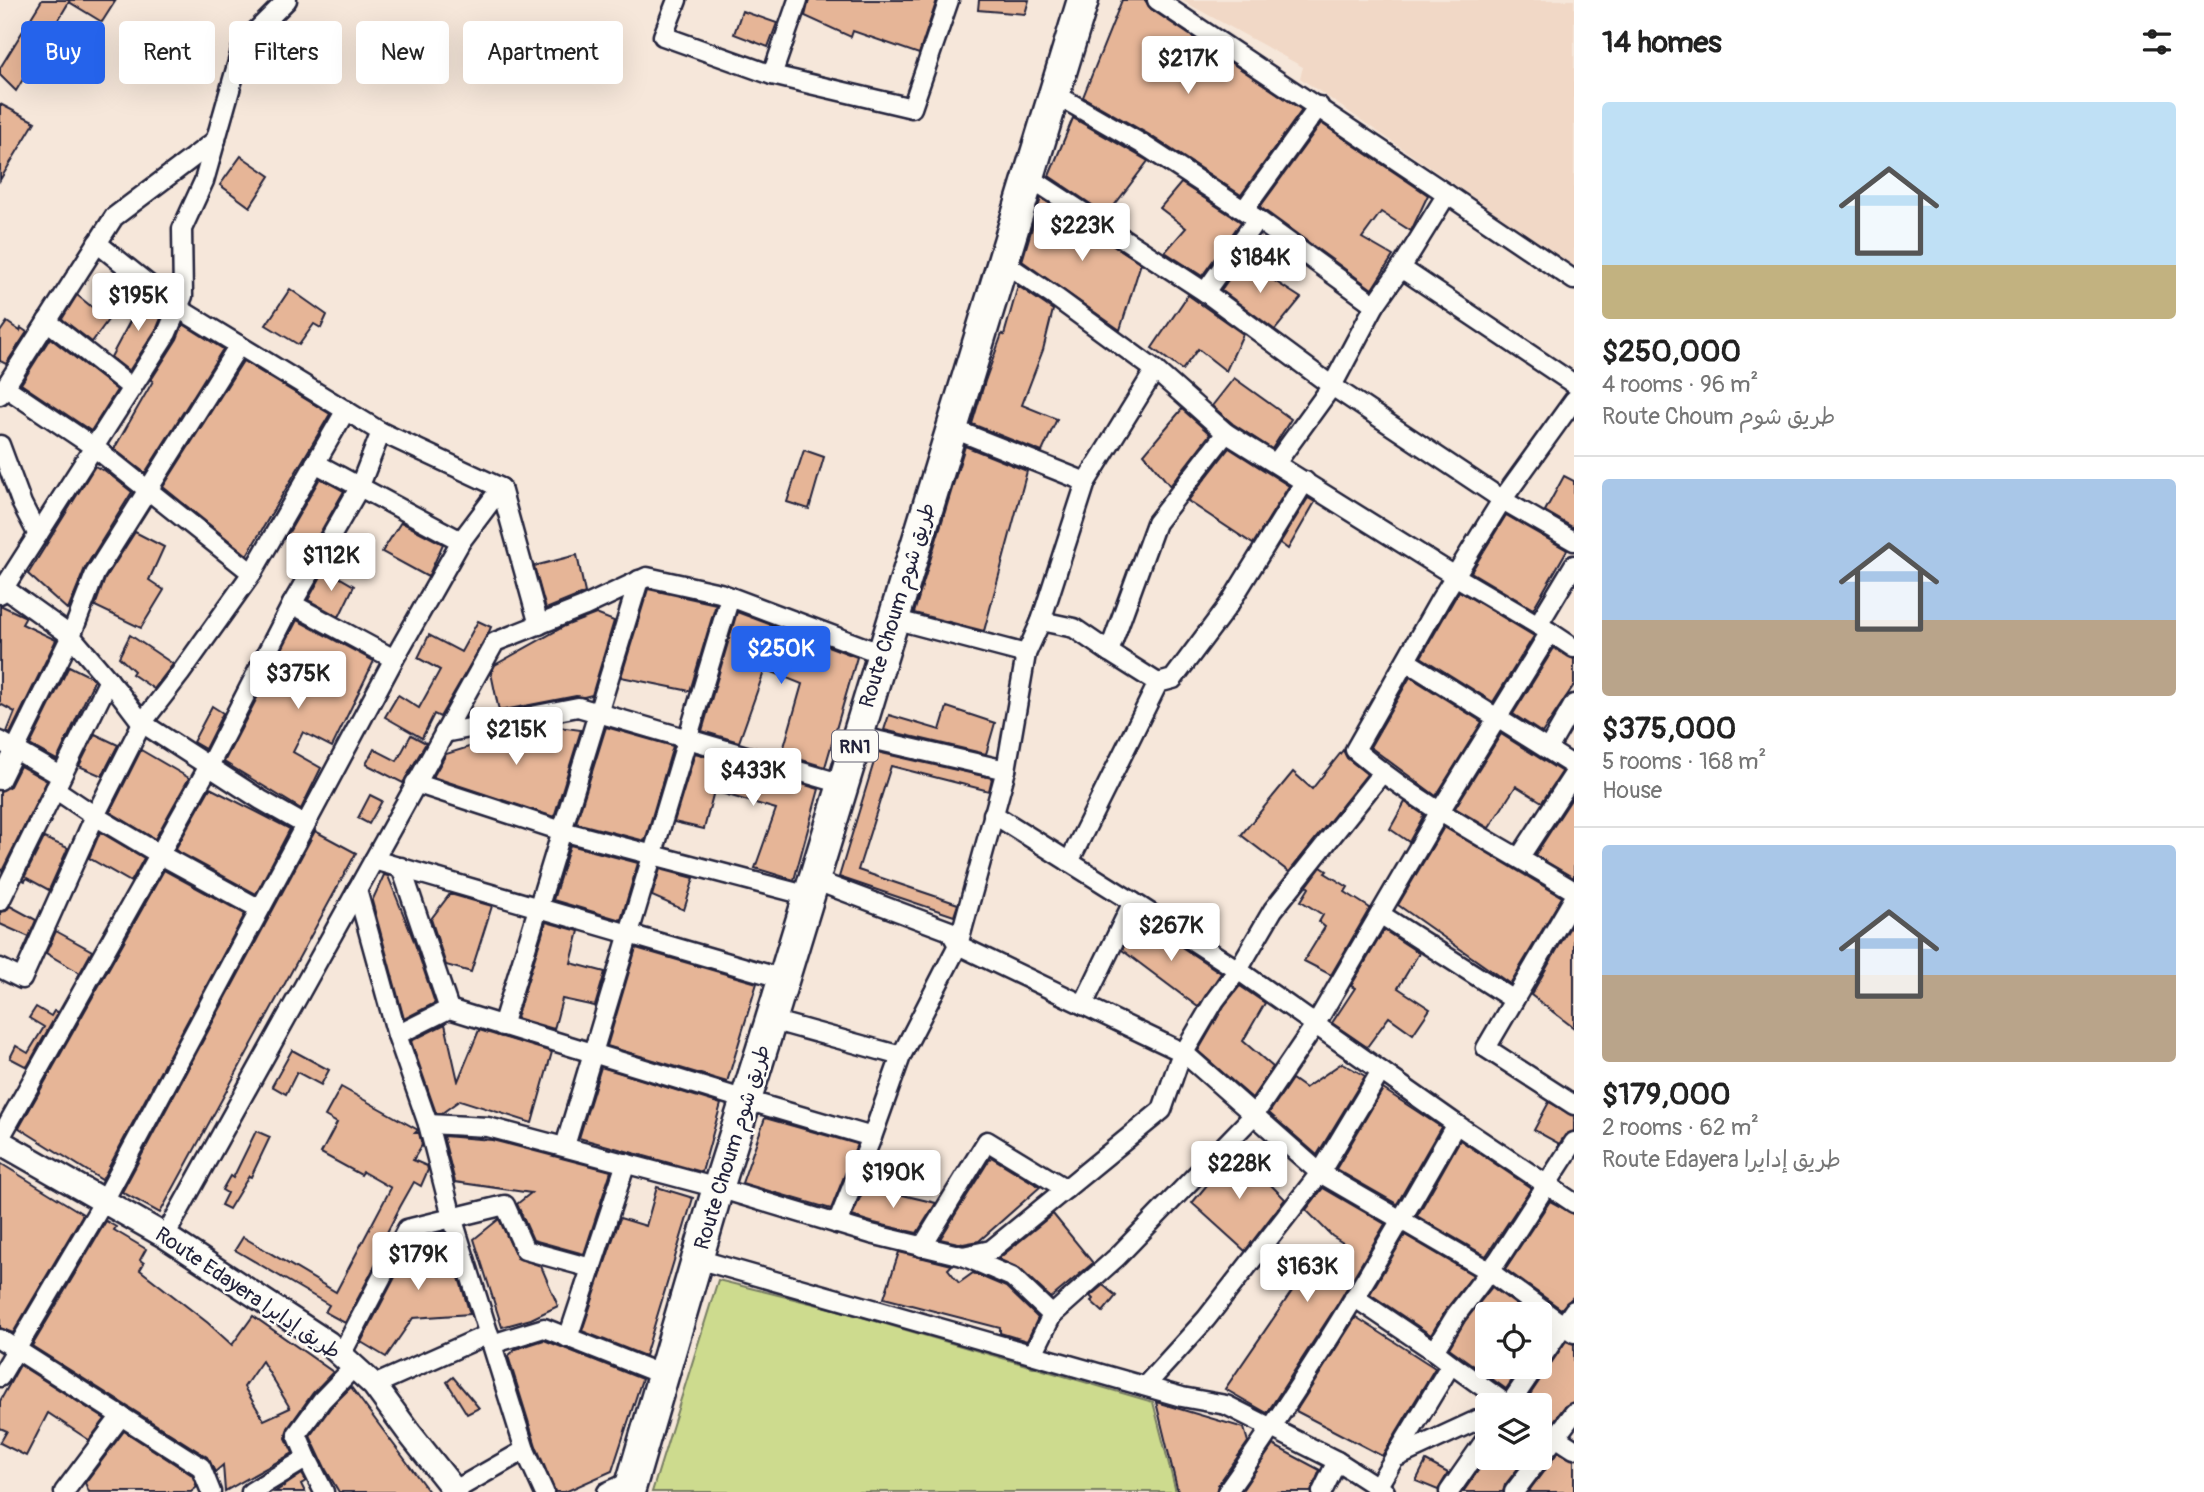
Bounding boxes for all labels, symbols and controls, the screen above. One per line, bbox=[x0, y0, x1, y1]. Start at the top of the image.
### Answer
chip: Buy bbox=[21, 21, 105, 84]
chip: Rent bbox=[119, 21, 215, 84]
chip: Filters bbox=[229, 21, 342, 84]
chip: New bbox=[356, 21, 449, 84]
chip: Apartment bbox=[463, 21, 623, 84]
icon: filters bbox=[2138, 23, 2176, 61]
text: 14 homes bbox=[1602, 24, 1722, 61]
pin: $217K bbox=[1139, 36, 1237, 96]
text: $217K bbox=[1158, 44, 1218, 73]
icon: home bbox=[1826, 148, 1952, 274]
pin: $223K bbox=[1033, 204, 1131, 263]
text: $223K bbox=[1050, 211, 1114, 240]
pin: $184K bbox=[1211, 236, 1309, 295]
text: $184K bbox=[1230, 243, 1290, 272]
pin: $195K bbox=[89, 274, 187, 333]
text: $195K bbox=[108, 281, 168, 310]
text: $250,000 bbox=[1602, 333, 1741, 370]
text: 4 rooms · 96 m² bbox=[1602, 370, 1758, 399]
text: Route Choum طريق شوم bbox=[1602, 402, 1835, 431]
street label: Route Choum طريق شوم bbox=[853, 499, 943, 712]
icon: home bbox=[1826, 524, 1952, 650]
pin: $112K bbox=[282, 534, 380, 593]
text: $112K bbox=[302, 541, 360, 570]
pin: $250K bbox=[732, 626, 830, 686]
text: $250K bbox=[747, 634, 815, 663]
pin: $375K bbox=[249, 652, 347, 711]
text: $375K bbox=[266, 659, 330, 688]
pin: $215K bbox=[467, 708, 565, 767]
text: $375,000 bbox=[1602, 710, 1736, 747]
text: $215K bbox=[486, 715, 546, 744]
road number: RN1 bbox=[832, 730, 878, 762]
text: 5 rooms · 168 m² bbox=[1602, 747, 1766, 776]
pin: $433K bbox=[704, 748, 802, 808]
text: $433K bbox=[720, 756, 786, 785]
text: House bbox=[1602, 776, 1662, 805]
icon: home bbox=[1826, 891, 1952, 1017]
pin: $267K bbox=[1122, 904, 1220, 963]
text: $267K bbox=[1139, 911, 1203, 940]
street label: Route Choum طريق شوم bbox=[688, 1041, 778, 1254]
text: $179,000 bbox=[1602, 1076, 1730, 1113]
text: 2 rooms · 62 m² bbox=[1602, 1113, 1759, 1142]
pin: $228K bbox=[1190, 1142, 1288, 1201]
text: Route Edayera طريق إدايرا bbox=[1602, 1145, 1841, 1174]
text: $228K bbox=[1207, 1149, 1271, 1178]
pin: $190K bbox=[844, 1150, 942, 1210]
text: $190K bbox=[862, 1158, 924, 1187]
street label: Route Edayera طريق إدايرا bbox=[150, 1221, 346, 1366]
pin: $179K bbox=[369, 1232, 467, 1292]
text: $179K bbox=[388, 1240, 448, 1269]
pin: $163K bbox=[1258, 1244, 1356, 1304]
text: $163K bbox=[1276, 1252, 1338, 1281]
map controls bbox=[1475, 1302, 1552, 1470]
button: locate bbox=[1475, 1302, 1552, 1379]
button: layers bbox=[1475, 1393, 1552, 1470]

